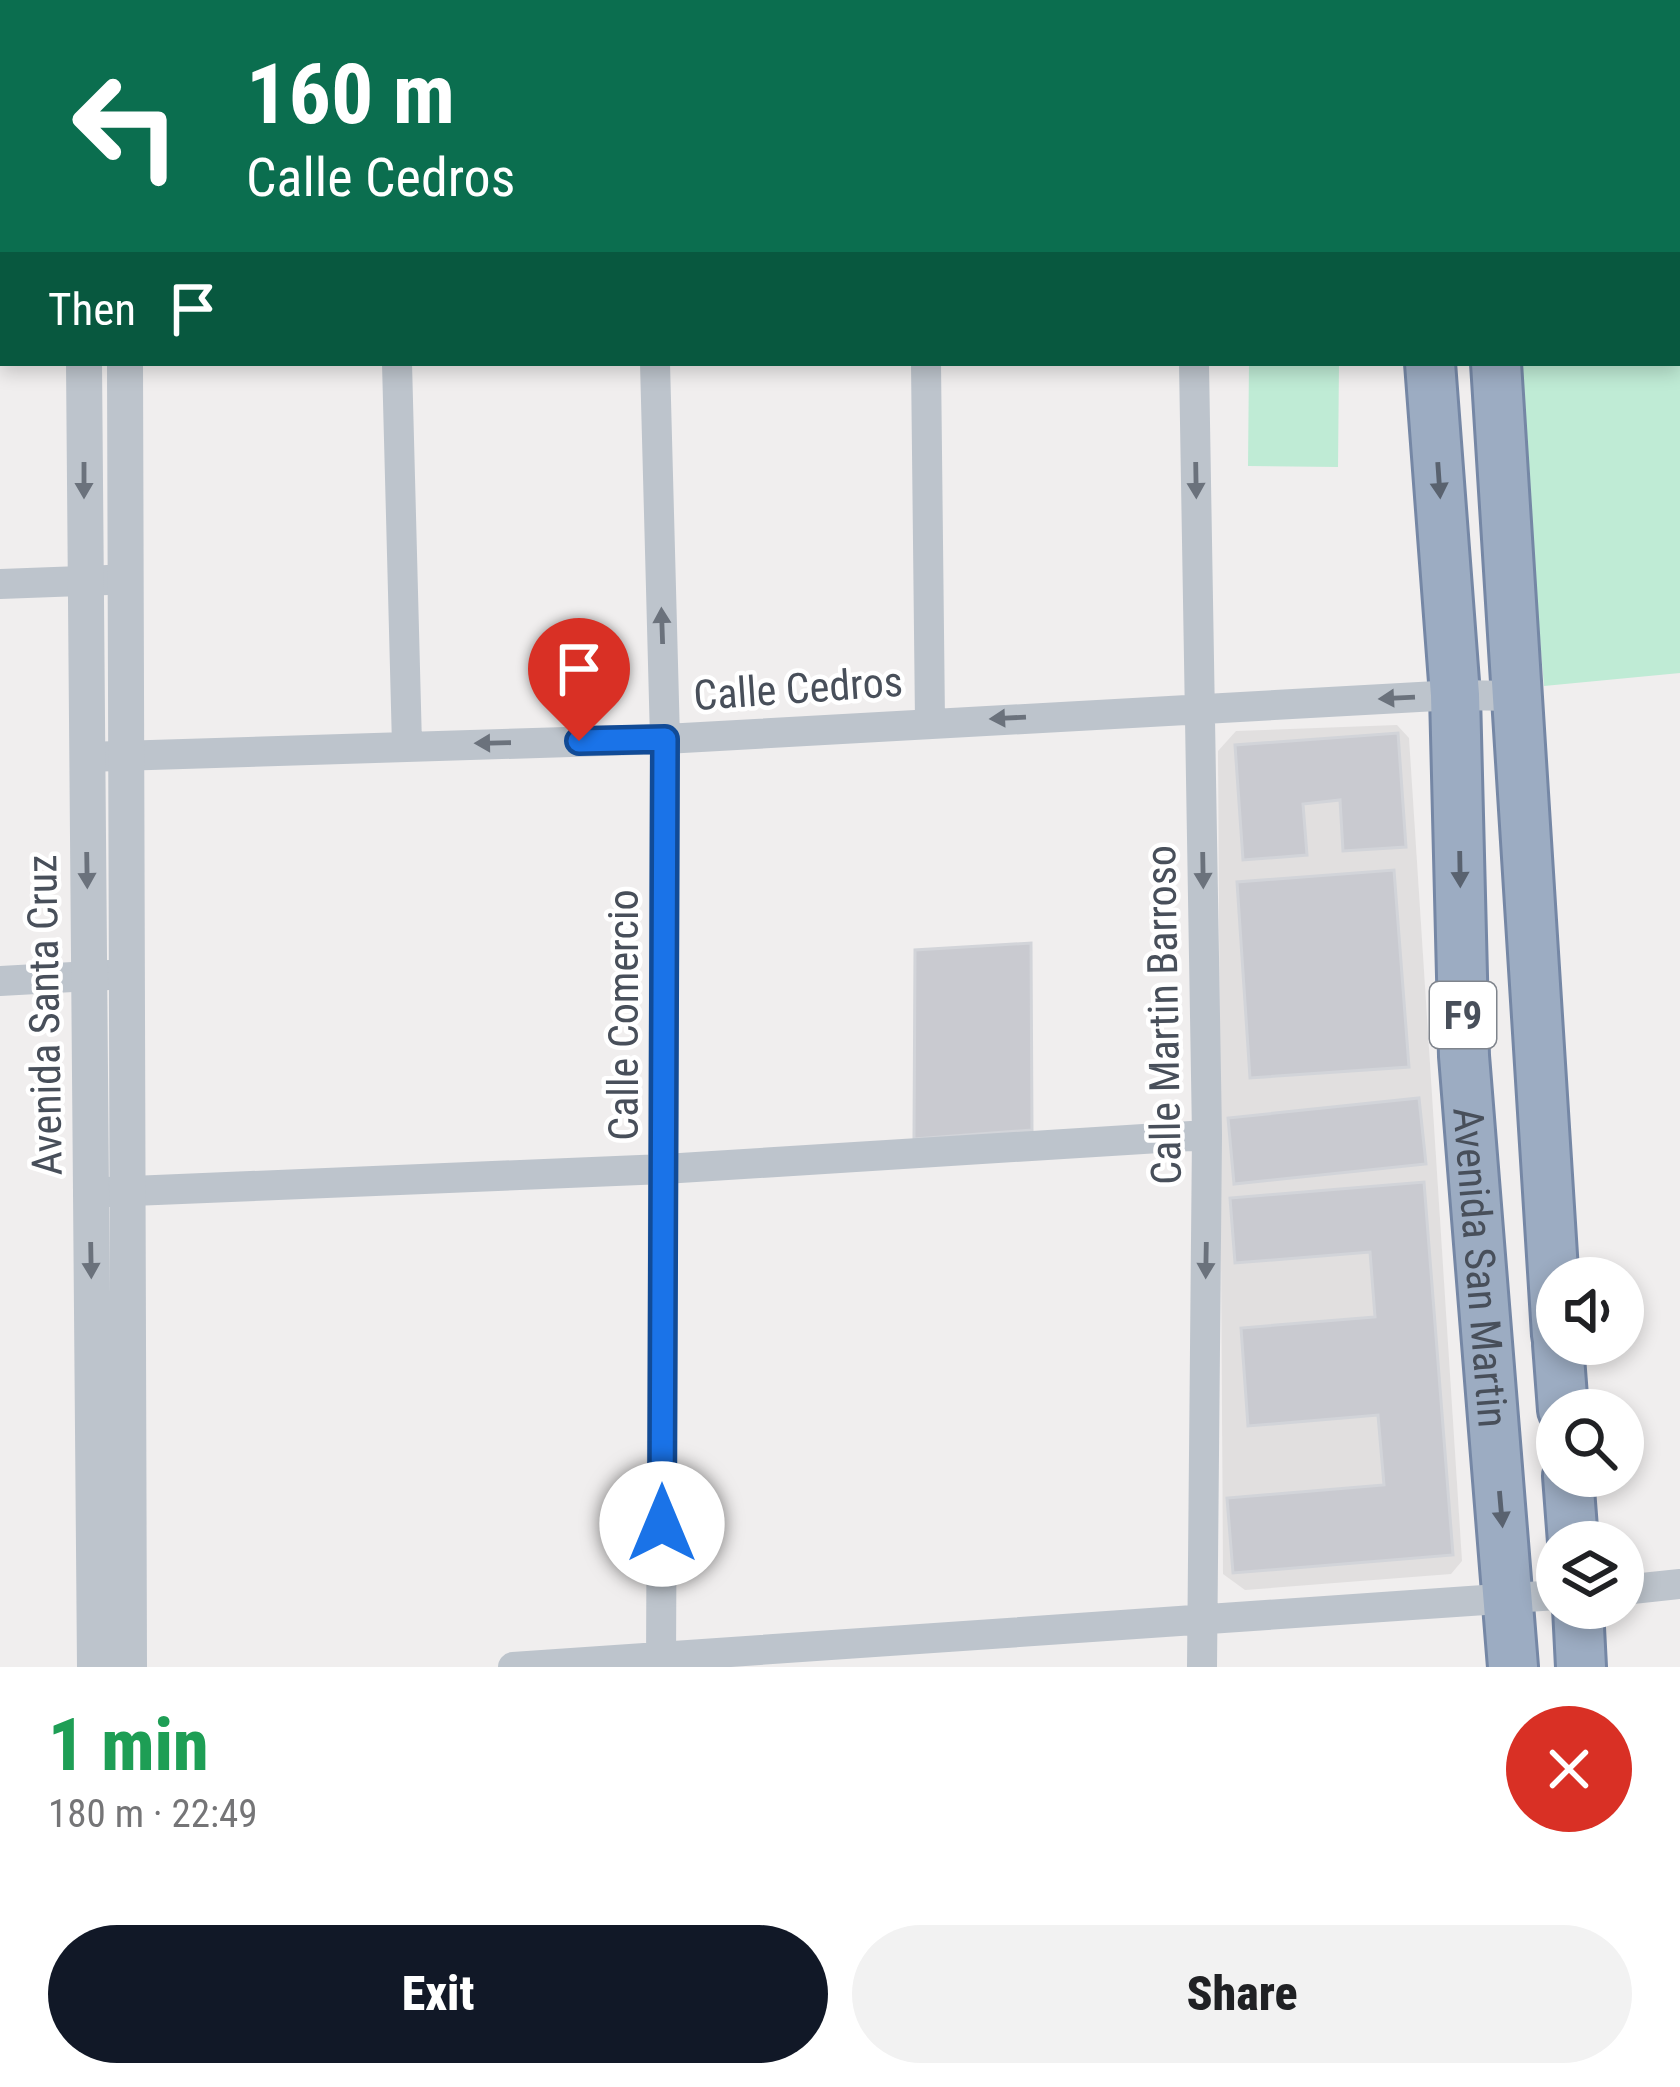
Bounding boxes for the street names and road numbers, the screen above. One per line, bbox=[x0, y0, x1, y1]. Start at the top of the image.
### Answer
street label: Calle Cedros bbox=[692, 657, 904, 720]
street label: Calle Martin Barroso bbox=[1136, 845, 1191, 1185]
street label: Avenida Santa Cruz bbox=[17, 854, 72, 1176]
street label: Calle Comercio bbox=[599, 889, 648, 1141]
road number: F9 bbox=[1430, 982, 1496, 1048]
street label: Avenida San Martin bbox=[1443, 1105, 1518, 1429]

